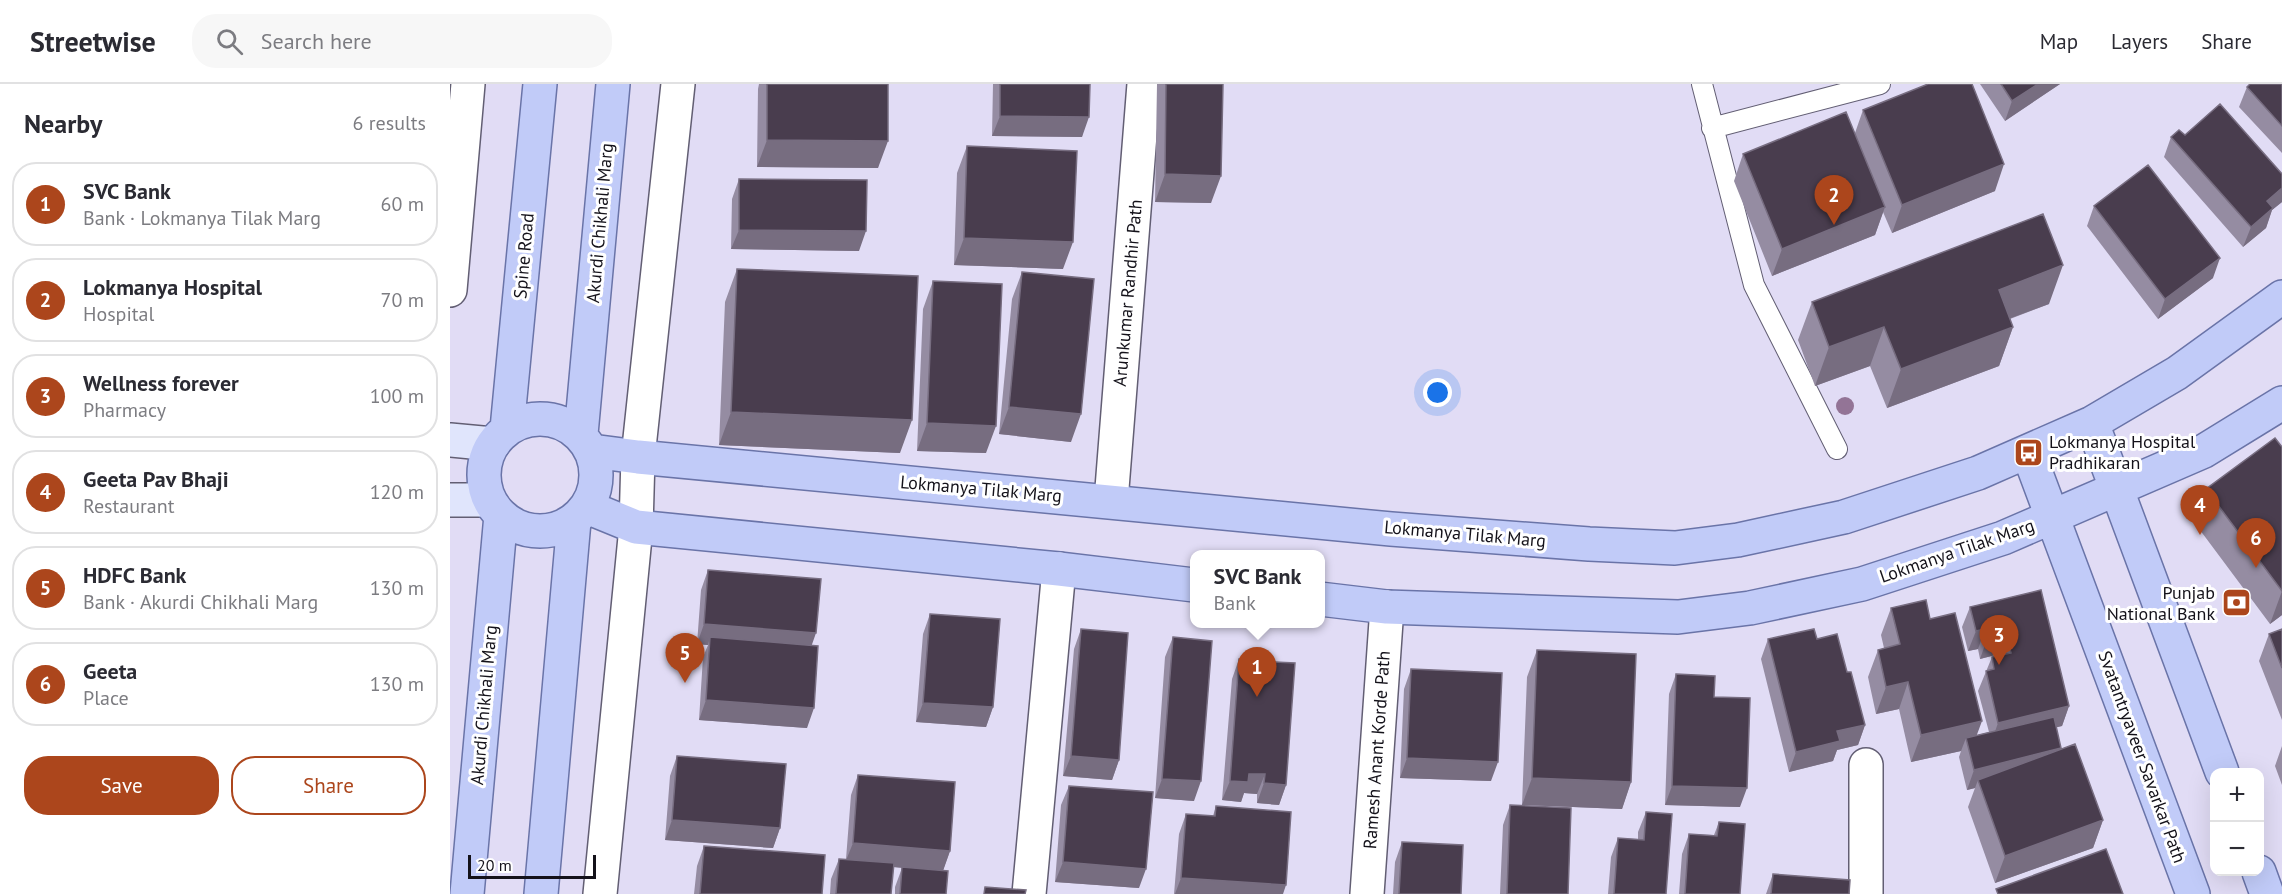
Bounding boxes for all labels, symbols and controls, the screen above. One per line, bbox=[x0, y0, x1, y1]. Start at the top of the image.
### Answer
search box bbox=[192, 14, 612, 68]
text: Streetwise bbox=[30, 23, 156, 60]
icon: search bbox=[213, 25, 246, 58]
text: Search here bbox=[261, 27, 372, 55]
text: Map bbox=[2040, 28, 2078, 55]
text: Layers bbox=[2111, 28, 2168, 55]
text: Share bbox=[2201, 28, 2252, 55]
text: Nearby bbox=[24, 107, 102, 140]
text: 6 results bbox=[353, 110, 426, 136]
street label: Akurdi Chikhali Marg bbox=[581, 142, 618, 304]
pin: 2 bbox=[1814, 176, 1854, 225]
text: SVC Bank bbox=[83, 177, 171, 205]
text: 1 bbox=[40, 191, 51, 217]
text: 60 m bbox=[381, 191, 424, 217]
street label: Arunkumar Randhir Path bbox=[1108, 198, 1147, 388]
text: Bank · Lokmanya Tilak Marg bbox=[83, 205, 321, 231]
street label: Spine Road bbox=[508, 212, 539, 300]
text: Lokmanya Hospital bbox=[83, 273, 262, 301]
text: 2 bbox=[40, 287, 51, 313]
text: 70 m bbox=[381, 287, 424, 313]
text: Hospital bbox=[83, 301, 154, 327]
text: Wellness forever bbox=[83, 369, 239, 397]
your location bbox=[1423, 378, 1452, 407]
text: 3 bbox=[40, 383, 51, 409]
text: 100 m bbox=[370, 383, 424, 409]
text: Pharmacy bbox=[83, 397, 166, 423]
place label: Lokmanya Hospital Pradhikaran bbox=[2049, 430, 2196, 474]
bus stop icon: Lokmanya Hospital Pradhikaran bbox=[2012, 436, 2044, 468]
text: Geeta Pav Bhaji bbox=[83, 465, 229, 493]
street label: Lokmanya Tilak Marg bbox=[899, 470, 1063, 507]
text: 4 bbox=[40, 479, 51, 505]
text: 120 m bbox=[370, 479, 424, 505]
pin: 4 bbox=[2180, 486, 2220, 535]
text: Restaurant bbox=[83, 493, 174, 519]
street label: Lokmanya Tilak Marg bbox=[1876, 513, 2037, 588]
street label: Lokmanya Tilak Marg bbox=[1383, 515, 1547, 552]
pin: 6 bbox=[2236, 518, 2276, 568]
popup bbox=[1190, 550, 1325, 628]
text: HDFC Bank bbox=[83, 561, 186, 589]
text: SVC Bank bbox=[1214, 562, 1301, 590]
text: 5 bbox=[40, 575, 51, 601]
text: 130 m bbox=[370, 575, 424, 601]
place label: Punjab National Bank bbox=[2107, 581, 2215, 625]
bank icon: Punjab National Bank bbox=[2220, 587, 2252, 619]
text: Bank · Akurdi Chikhali Marg bbox=[83, 589, 318, 615]
text: Bank bbox=[1214, 590, 1256, 616]
pin: 3 bbox=[1980, 616, 2018, 665]
street label: Akurdi Chikhali Marg bbox=[465, 624, 502, 786]
pin: 5 bbox=[666, 634, 704, 683]
pin: 1 bbox=[1238, 648, 1276, 697]
street label: Svatantryaveer Savarkar Path bbox=[2093, 648, 2192, 866]
street label: Ramesh Anant Korde Path bbox=[1358, 650, 1395, 850]
text: Geeta bbox=[83, 657, 137, 685]
text: 6 bbox=[40, 671, 51, 697]
text: 130 m bbox=[370, 671, 424, 697]
text: Place bbox=[83, 685, 129, 711]
button: Save bbox=[24, 756, 219, 815]
button: Share bbox=[231, 756, 426, 815]
map controls bbox=[2210, 768, 2264, 876]
button: + bbox=[2210, 768, 2264, 822]
button: − bbox=[2210, 822, 2264, 876]
scale bar bbox=[468, 852, 596, 880]
text: 20 m bbox=[477, 855, 512, 875]

